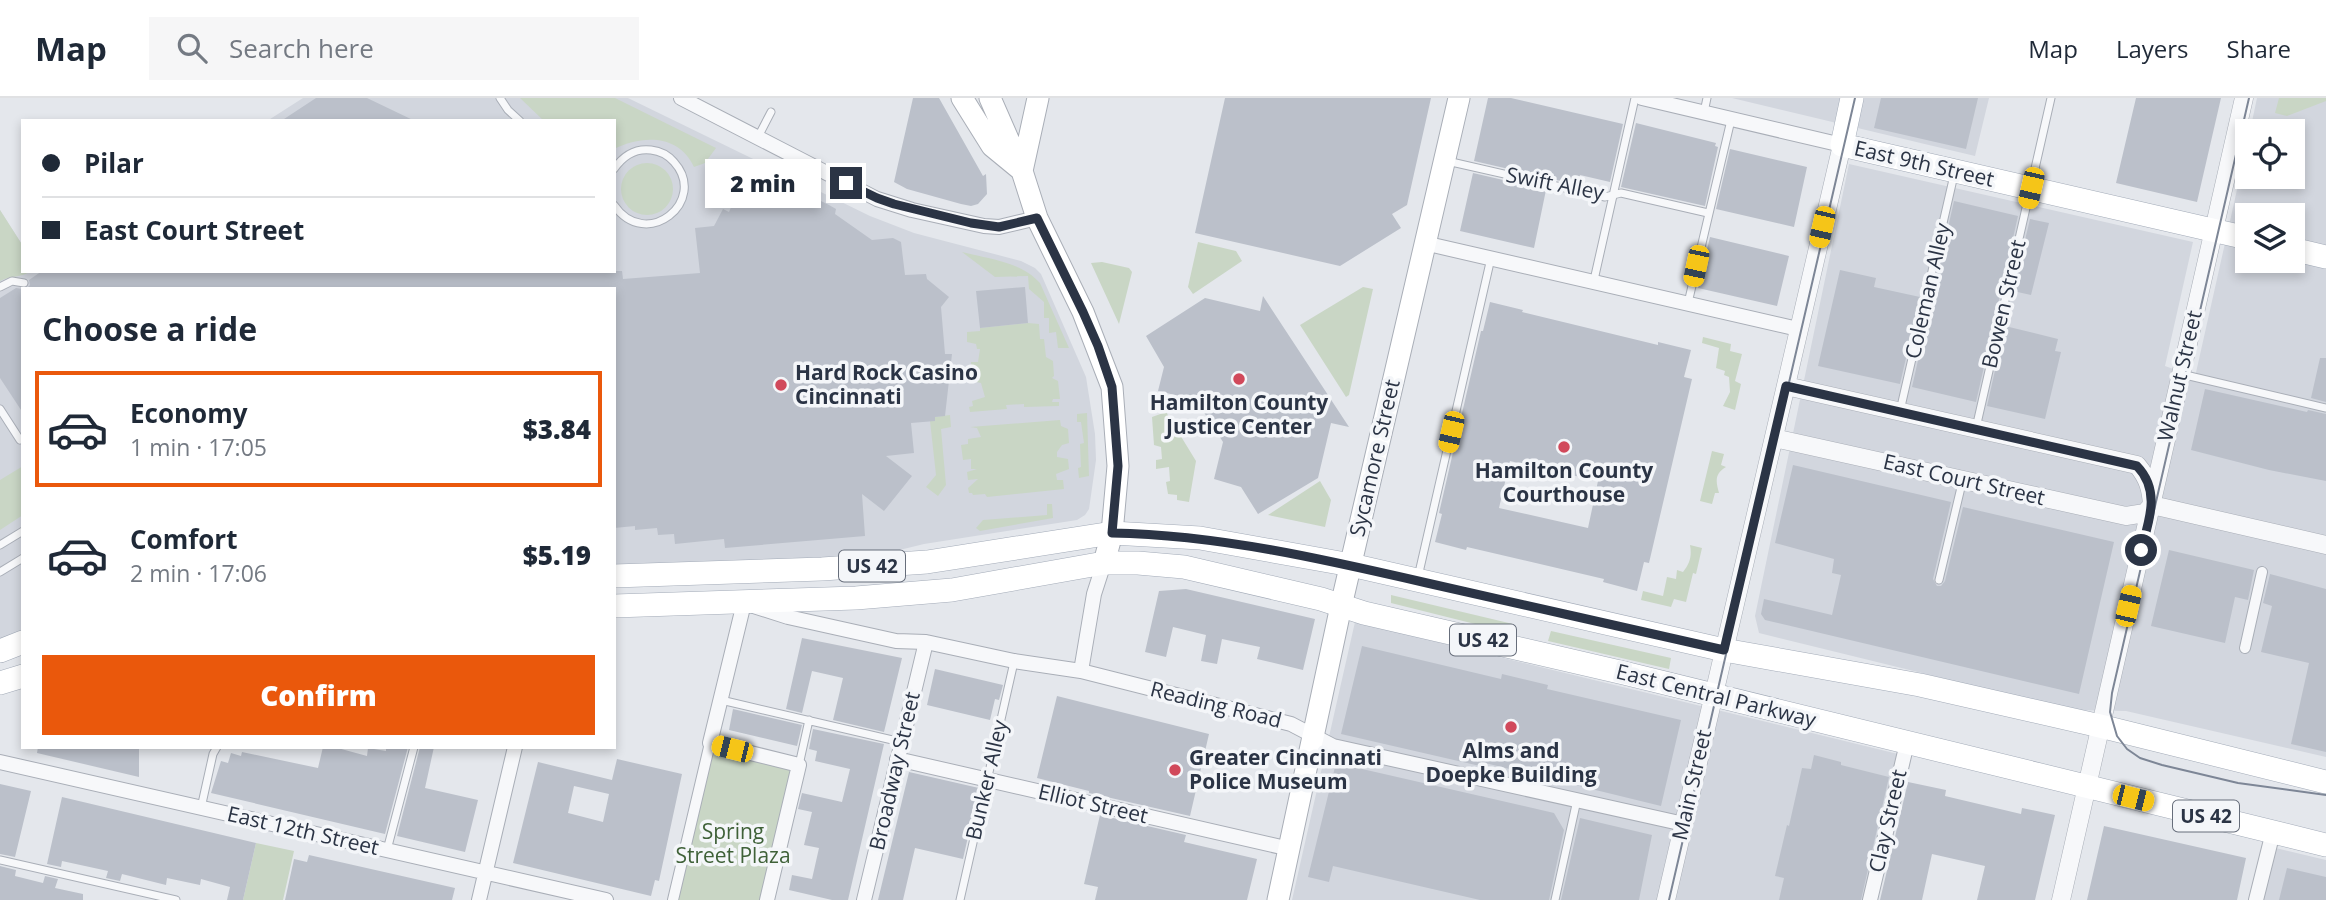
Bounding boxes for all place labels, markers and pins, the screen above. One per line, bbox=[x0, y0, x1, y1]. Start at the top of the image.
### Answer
place label: Hard Rock Casino Cincinnati bbox=[795, 358, 978, 410]
marker: Hamilton County Justice Center bbox=[1231, 371, 1247, 387]
marker: Hard Rock Casino Cincinnati bbox=[773, 377, 789, 393]
place label: Hamilton County Justice Center bbox=[1150, 388, 1328, 440]
marker: Hamilton County Courthouse bbox=[1556, 439, 1572, 455]
place label: Hamilton County Courthouse bbox=[1475, 456, 1653, 508]
marker: Alms and Doepke Building bbox=[1503, 719, 1519, 735]
place label: Alms and Doepke Building bbox=[1425, 736, 1597, 788]
place label: Greater Cincinnati Police Museum bbox=[1189, 743, 1382, 795]
marker: Greater Cincinnati Police Museum bbox=[1167, 762, 1183, 778]

